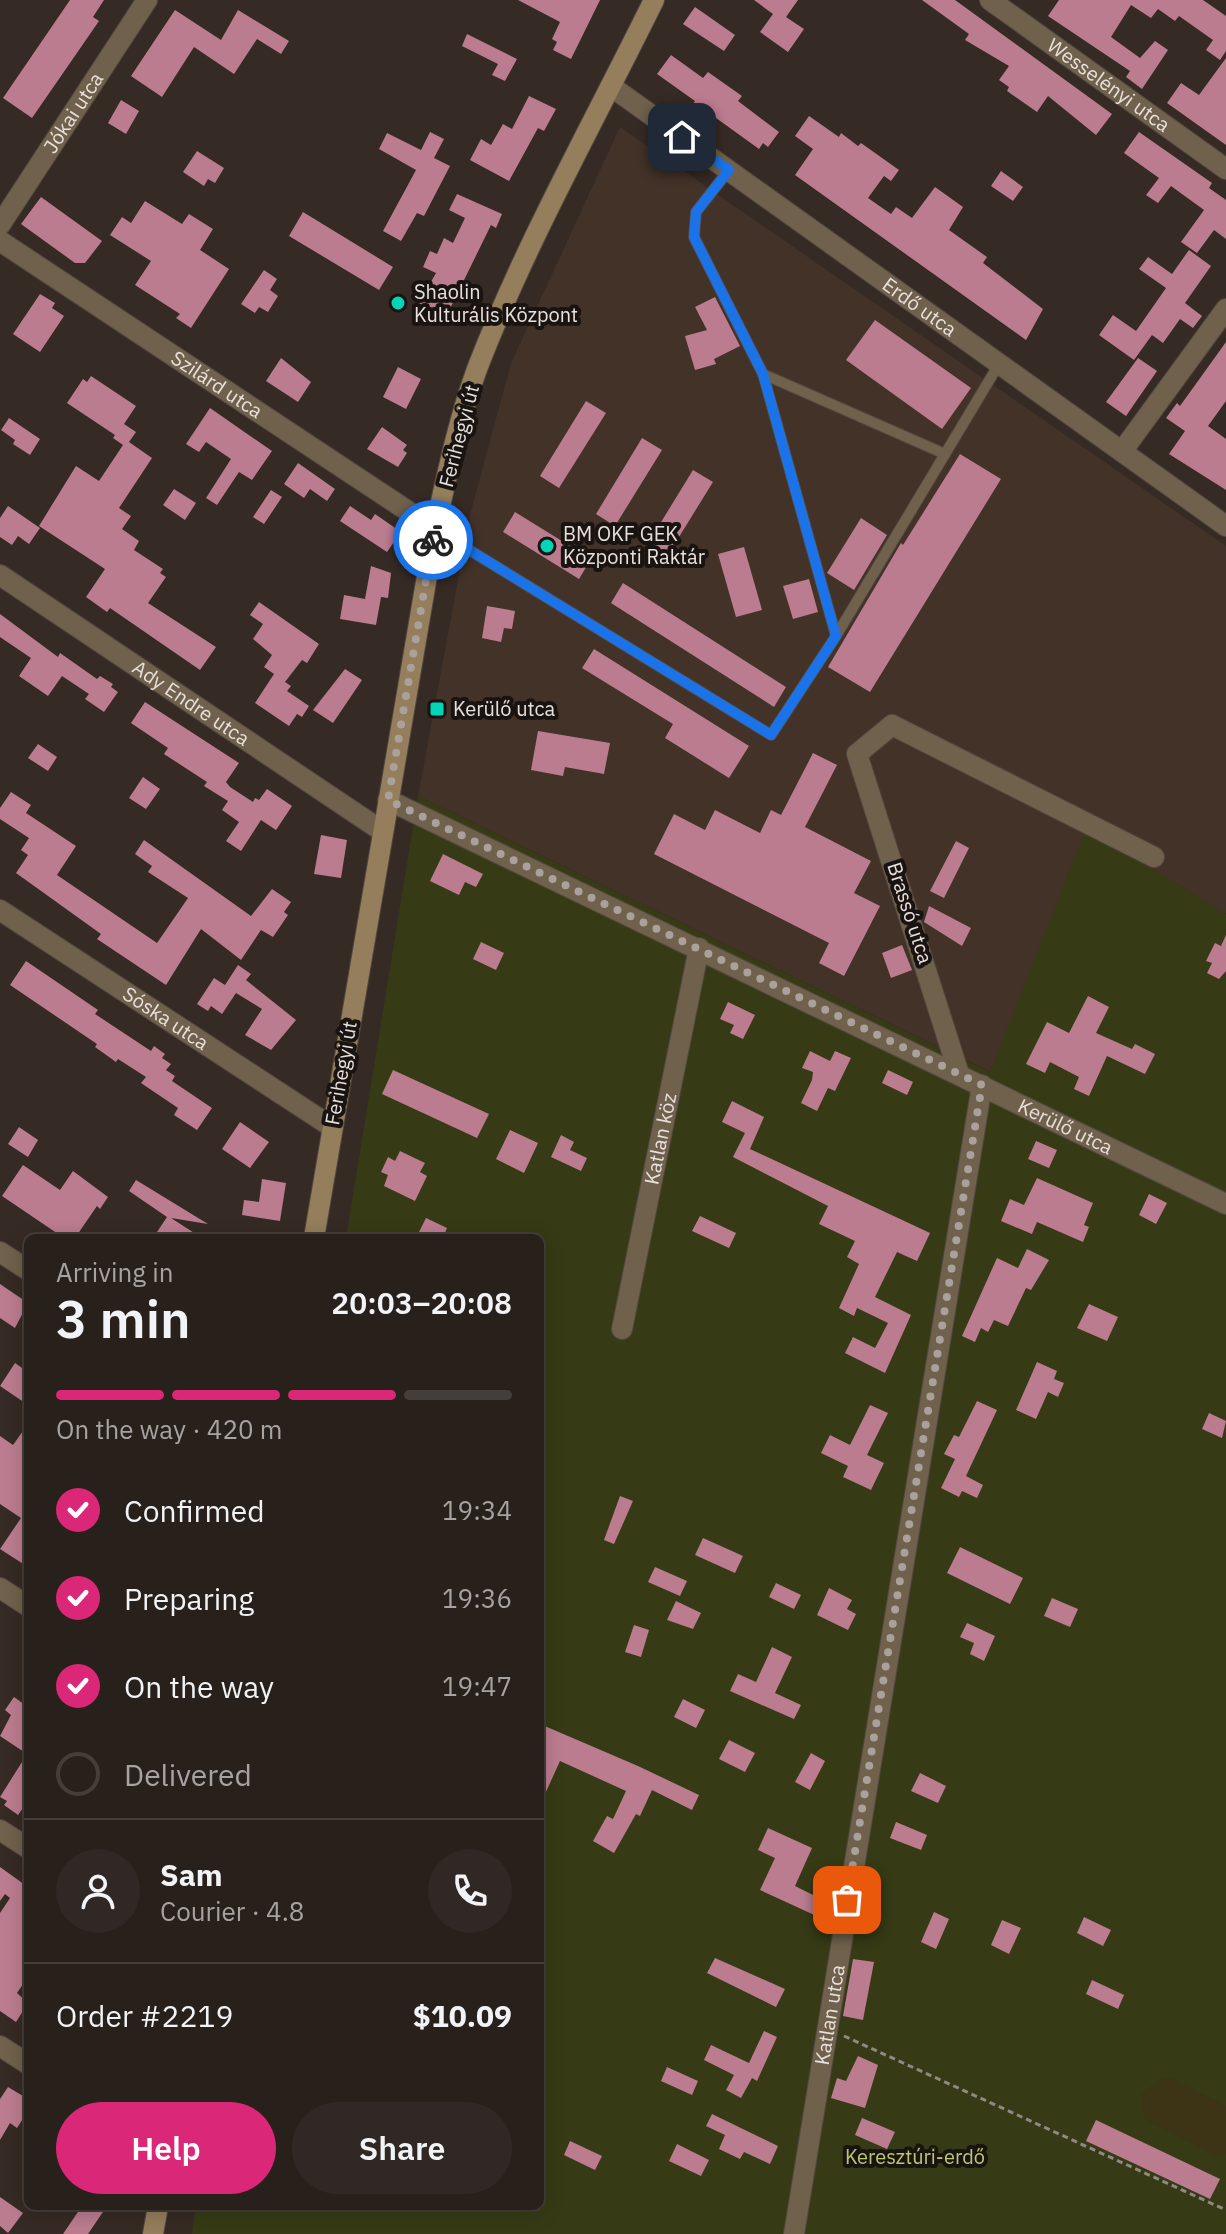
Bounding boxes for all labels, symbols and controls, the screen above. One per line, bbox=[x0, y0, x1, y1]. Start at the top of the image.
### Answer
street label: Wesselényi utca bbox=[1042, 31, 1176, 138]
street label: Jókai utca bbox=[37, 67, 109, 158]
pin bbox=[648, 103, 716, 171]
icon: home bbox=[660, 115, 704, 159]
street label: Erdő utca bbox=[877, 271, 963, 342]
place label: Shaolin Kulturális Központ bbox=[414, 278, 578, 328]
marker: Shaolin Kulturális Központ bbox=[389, 294, 407, 312]
street label: Szilárd utca bbox=[166, 344, 268, 424]
street label: Ferihegyi út bbox=[432, 382, 485, 490]
courier bbox=[393, 500, 473, 580]
icon: bike bbox=[411, 518, 455, 562]
place label: BM OKF GEK Központi Raktár bbox=[563, 520, 705, 570]
marker: BM OKF GEK Központi Raktár bbox=[538, 537, 556, 555]
street label: Ady Endre utca bbox=[127, 654, 256, 752]
place label: Kerülő utca bbox=[453, 695, 556, 722]
marker: Kerülő utca bbox=[428, 700, 446, 718]
street label: Brassó utca bbox=[881, 859, 940, 967]
street label: Sóska utca bbox=[118, 980, 214, 1056]
street label: Ferihegyi út bbox=[318, 1019, 363, 1127]
street label: Katlan köz bbox=[638, 1091, 682, 1187]
street label: Kerülő utca bbox=[1014, 1092, 1118, 1161]
text: Arriving in bbox=[56, 1255, 173, 1289]
text: 20:03–20:08 bbox=[331, 1283, 512, 1322]
text: 3 min bbox=[56, 1285, 191, 1352]
text: On the way · 420 m bbox=[56, 1412, 282, 1446]
icon: check bbox=[56, 1488, 100, 1532]
text: Confirmed bbox=[124, 1491, 265, 1530]
text: 19:34 bbox=[442, 1493, 512, 1527]
icon: check bbox=[56, 1576, 100, 1620]
text: Preparing bbox=[124, 1579, 254, 1618]
text: 19:36 bbox=[442, 1581, 512, 1615]
icon: check bbox=[56, 1664, 100, 1708]
text: On the way bbox=[124, 1667, 274, 1706]
text: 19:47 bbox=[442, 1669, 512, 1703]
text: Delivered bbox=[124, 1755, 252, 1794]
button: person bbox=[56, 1849, 140, 1933]
button: phone bbox=[428, 1849, 512, 1933]
text: Sam bbox=[160, 1855, 223, 1894]
pin bbox=[813, 1866, 881, 1934]
icon: bag bbox=[825, 1878, 869, 1922]
text: Courier · 4.8 bbox=[160, 1894, 304, 1928]
street label: Katlan utca bbox=[808, 1962, 851, 2067]
text: Order #2219 bbox=[56, 1996, 233, 2035]
text: $10.09 bbox=[413, 1996, 512, 2035]
button: Help bbox=[56, 2102, 276, 2194]
button: Share bbox=[292, 2102, 512, 2194]
park label: Keresztúri-erdő bbox=[845, 2143, 985, 2170]

